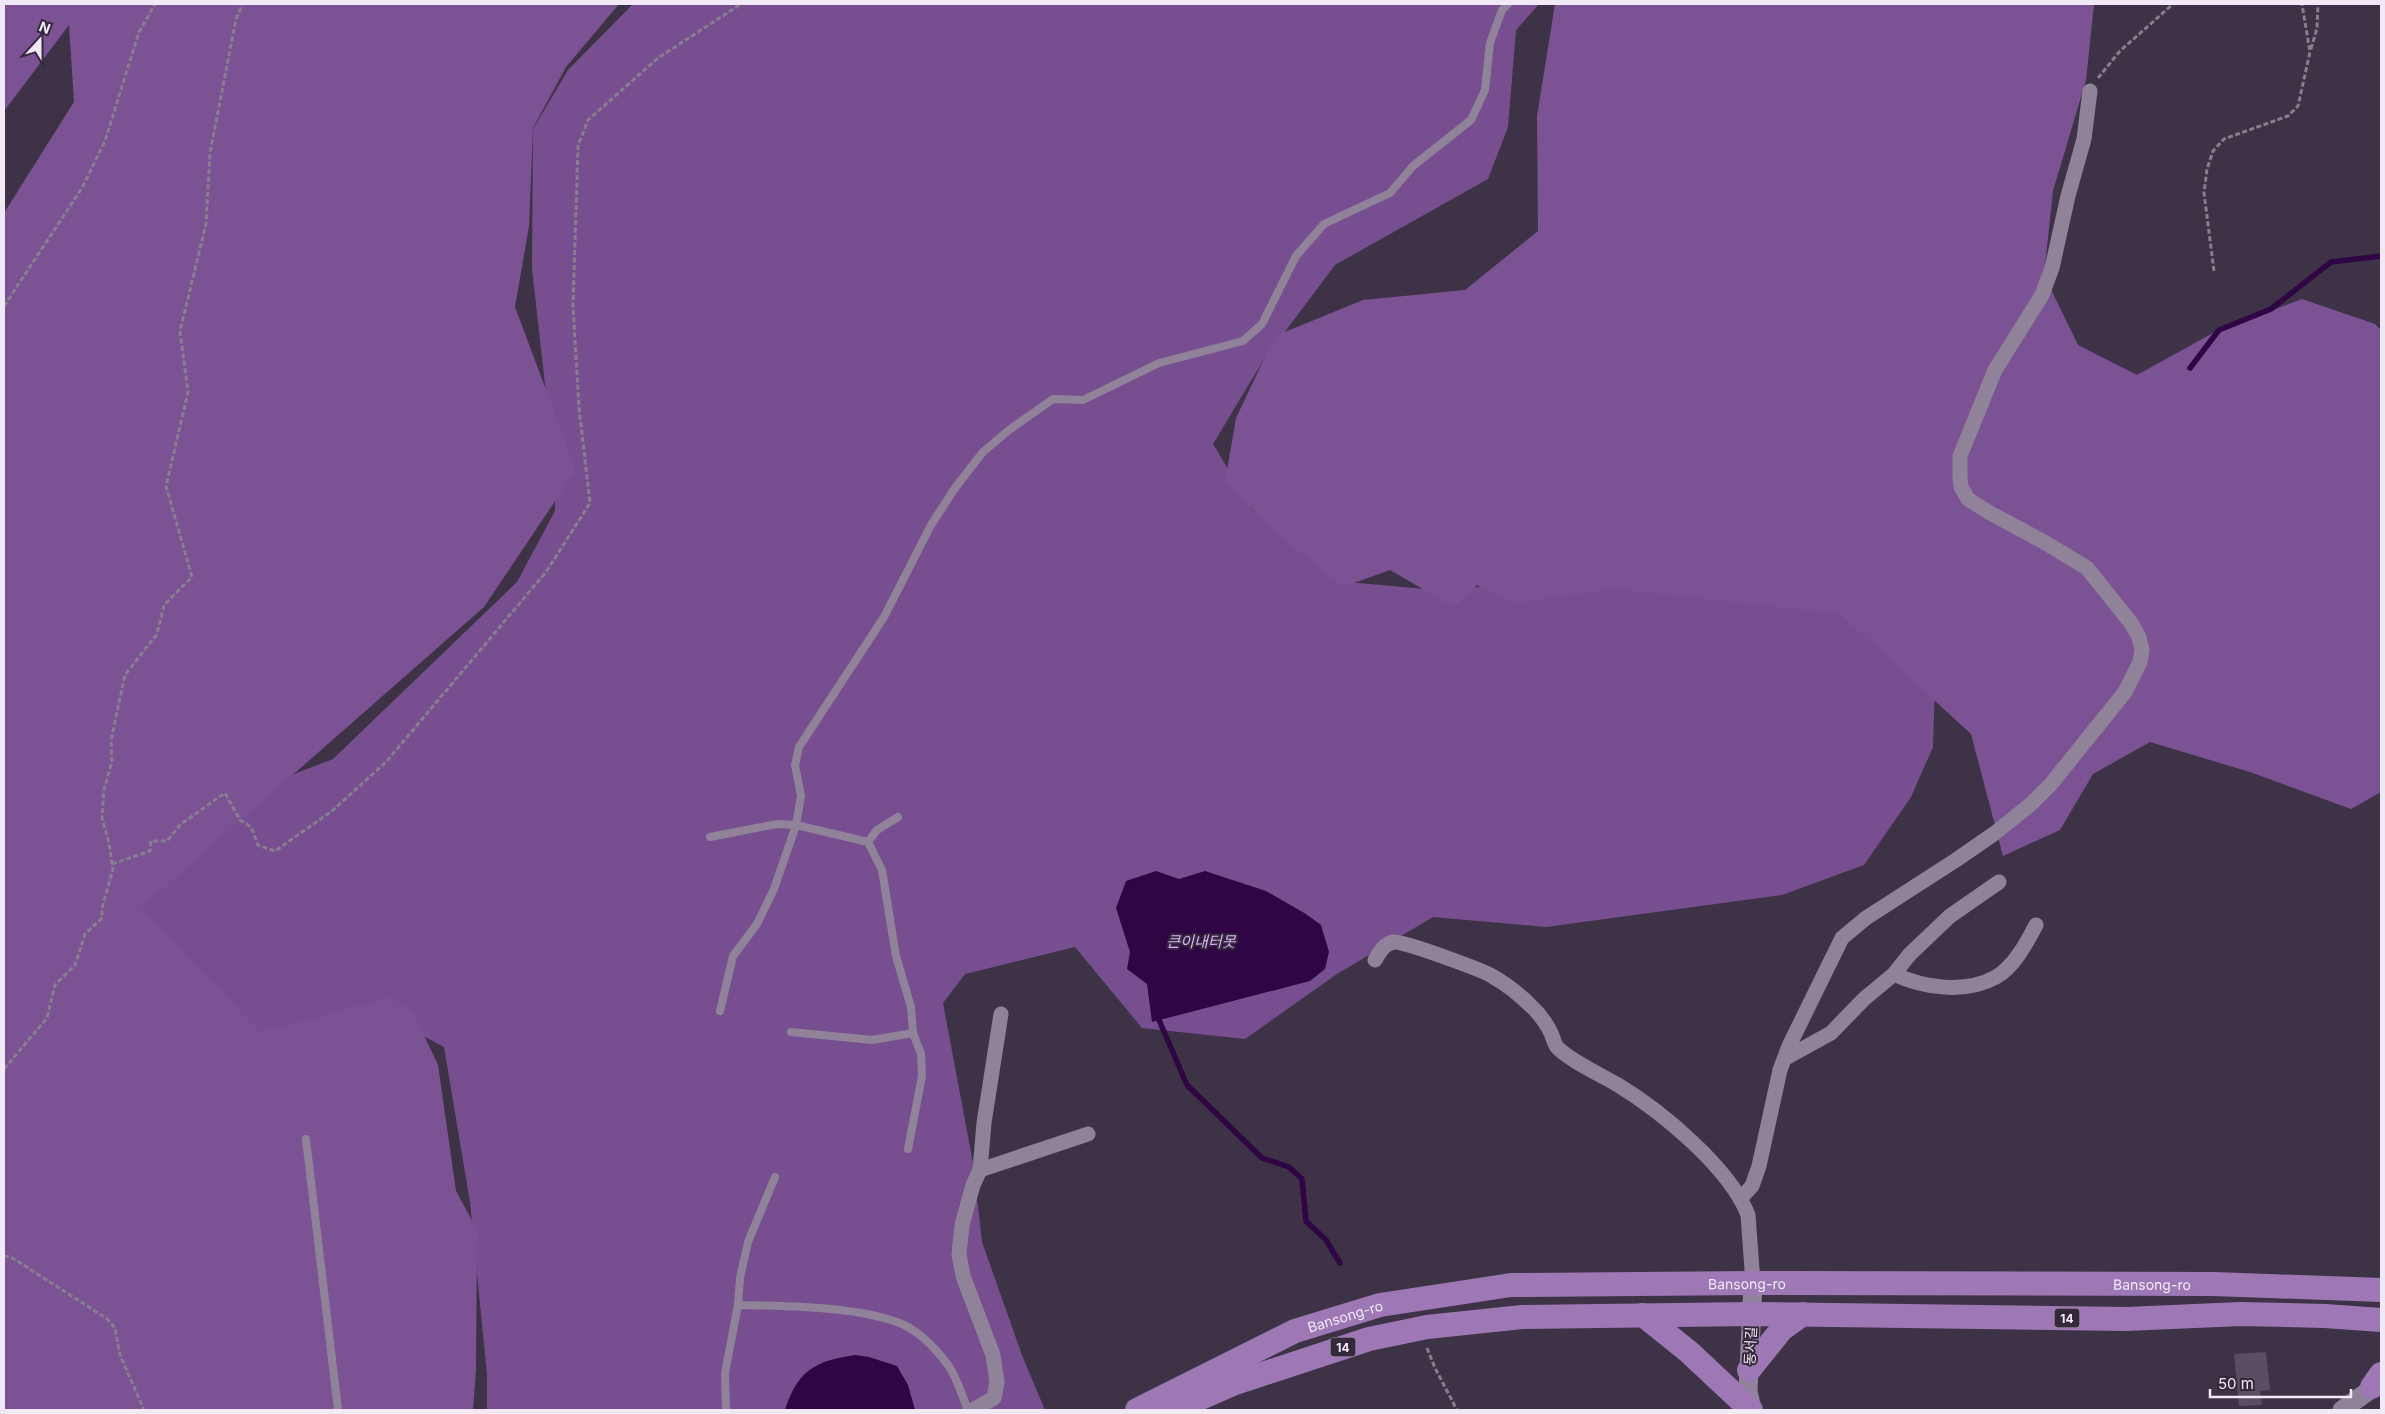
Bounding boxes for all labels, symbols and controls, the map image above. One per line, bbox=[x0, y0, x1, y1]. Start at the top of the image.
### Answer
north arrow bbox=[15, 15, 65, 65]
text: N bbox=[37, 18, 53, 37]
water label: 큰이내터못 bbox=[1166, 932, 1237, 951]
street label: Bansong-ro bbox=[1708, 1274, 1786, 1292]
street label: Bansong-ro bbox=[2113, 1275, 2191, 1292]
street label: Bansong-ro bbox=[1305, 1296, 1385, 1335]
road number: 14 bbox=[2054, 1309, 2080, 1328]
street label: 동서길 bbox=[1741, 1326, 1759, 1366]
road number: 14 bbox=[1330, 1338, 1356, 1356]
scale bar bbox=[2210, 1366, 2351, 1398]
text: 50 m bbox=[2218, 1374, 2254, 1393]

